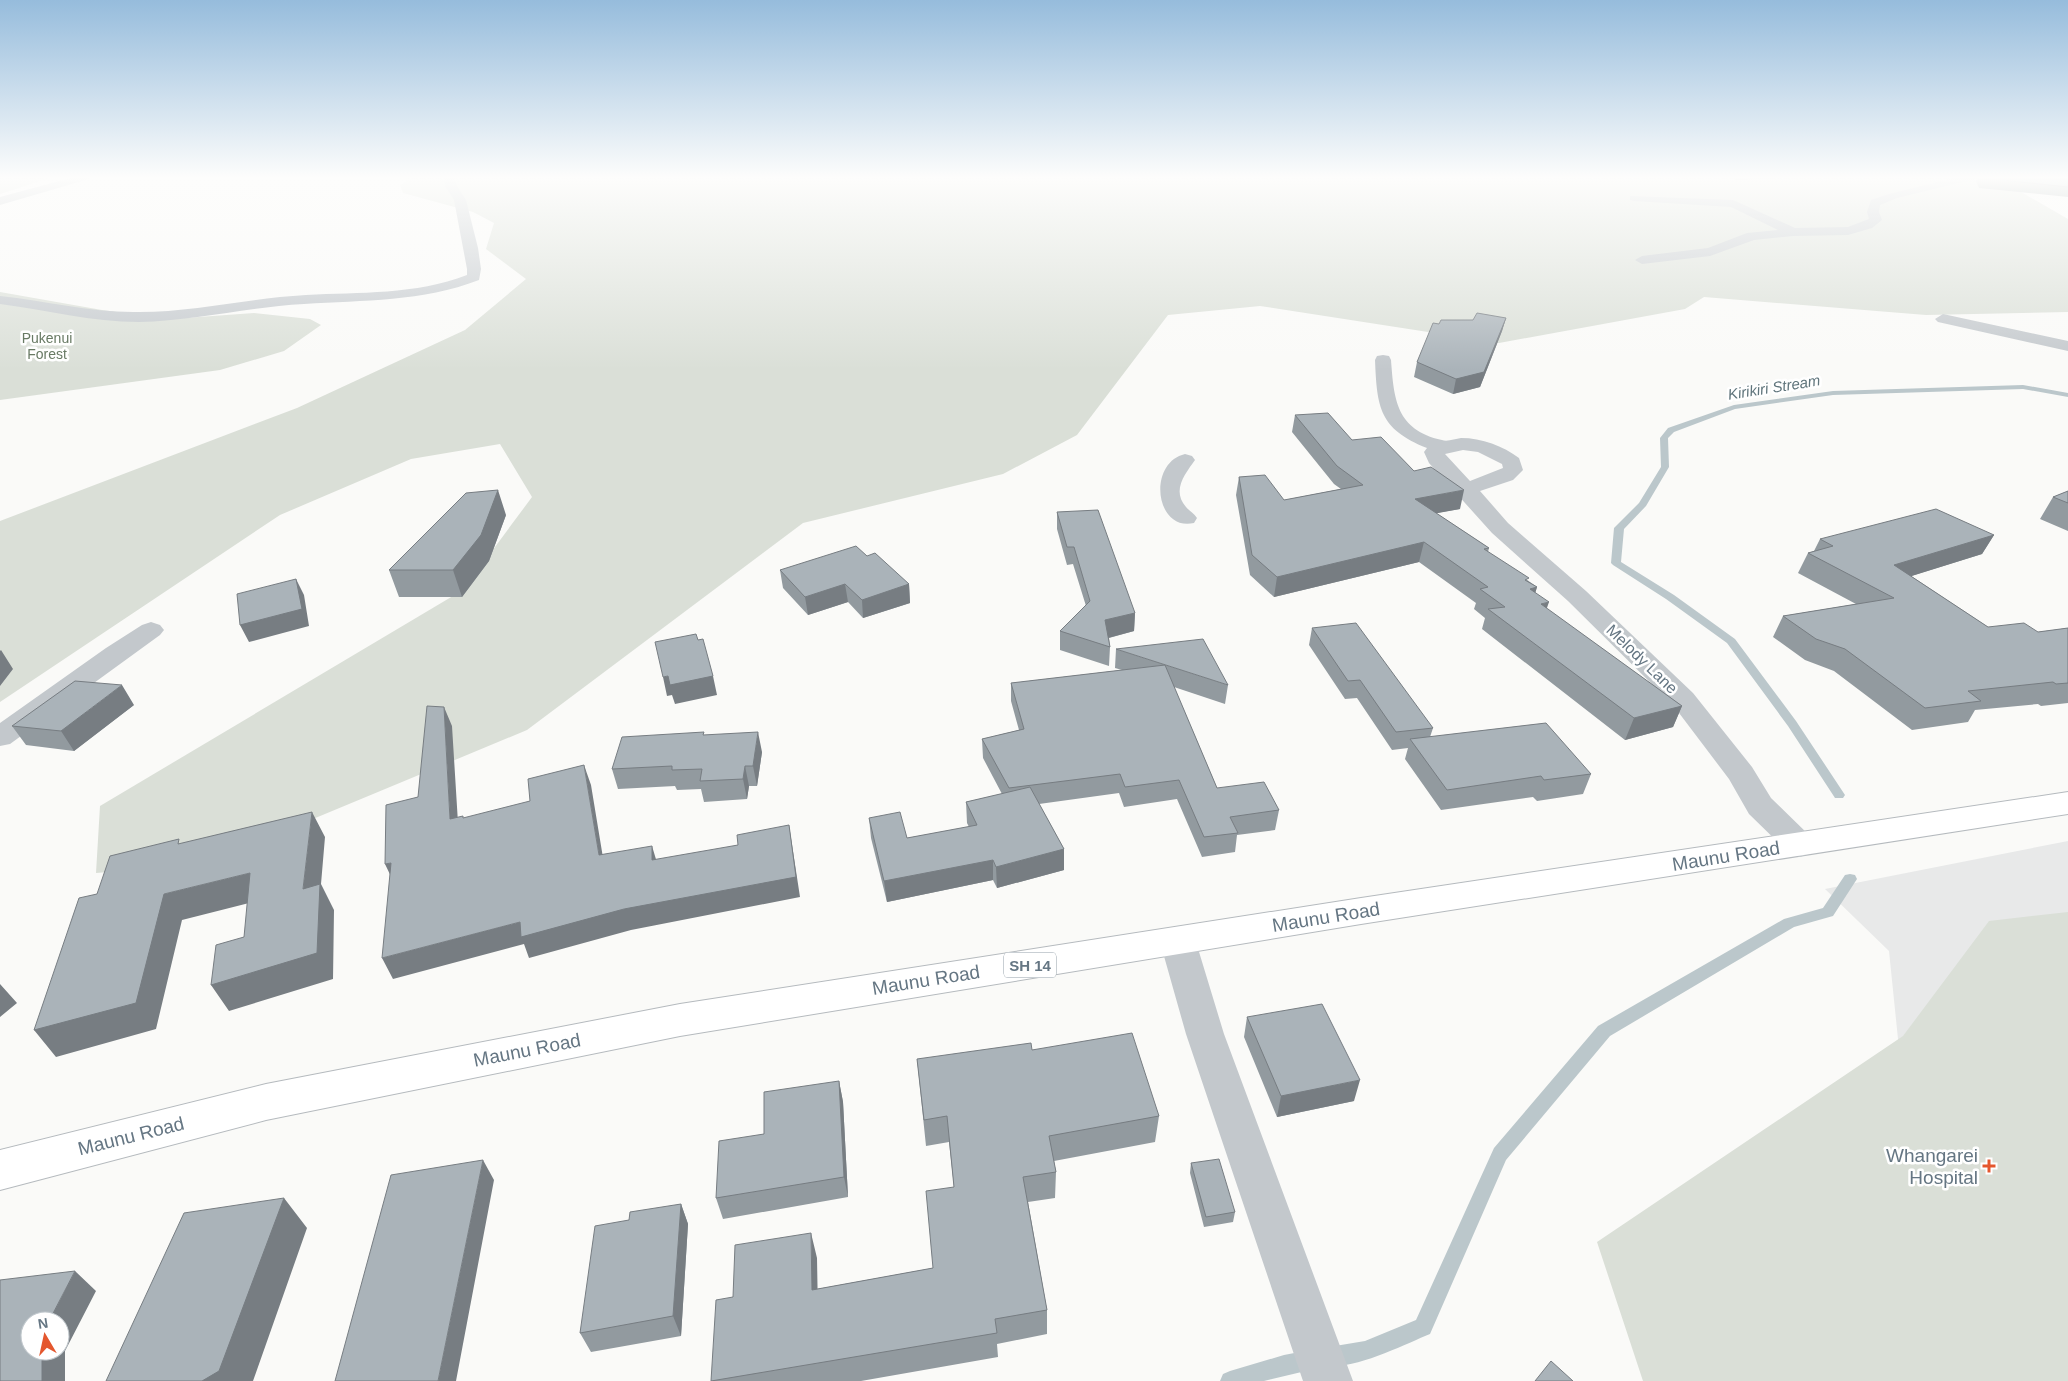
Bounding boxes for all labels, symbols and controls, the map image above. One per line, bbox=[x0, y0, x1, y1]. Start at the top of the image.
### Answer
park label: Pukenui Forest bbox=[22, 330, 72, 362]
water label: Kirikiri Stream bbox=[1727, 371, 1821, 403]
street label: Melody Lane bbox=[1603, 621, 1681, 697]
street label: Maunu Road bbox=[1671, 837, 1781, 875]
street label: Maunu Road bbox=[1271, 898, 1381, 936]
road number: SH 14 bbox=[1004, 952, 1056, 978]
street label: Maunu Road bbox=[871, 961, 981, 999]
street label: Maunu Road bbox=[472, 1029, 582, 1071]
street label: Maunu Road bbox=[76, 1113, 186, 1159]
place label: Whangarei Hospital bbox=[1886, 1145, 1978, 1188]
marker: Whangarei Hospital bbox=[1982, 1159, 1996, 1173]
north arrow bbox=[20, 1311, 70, 1361]
text: N bbox=[37, 1314, 49, 1332]

